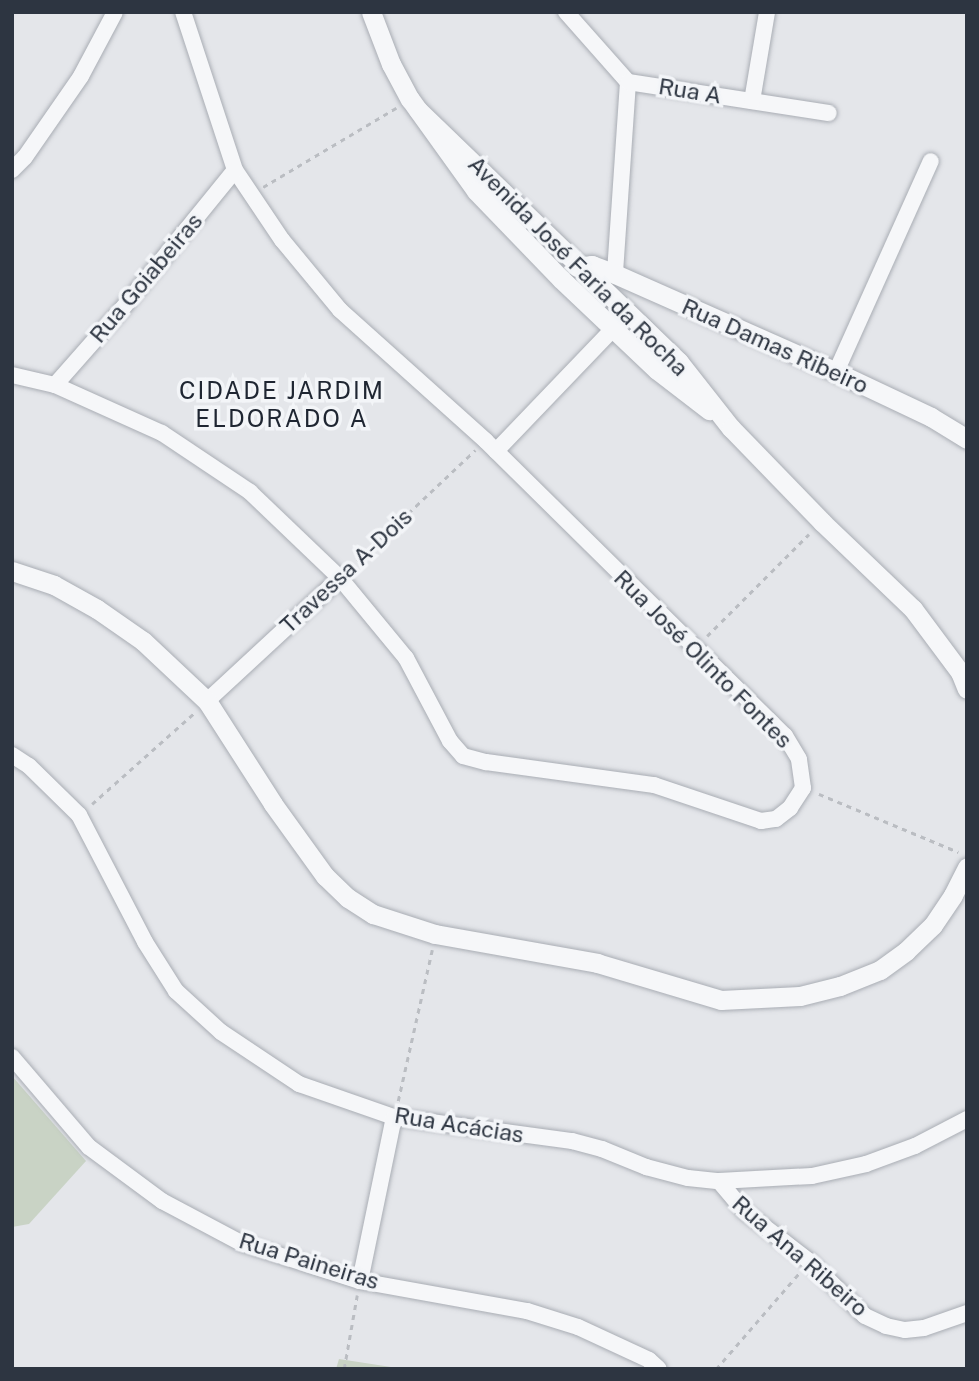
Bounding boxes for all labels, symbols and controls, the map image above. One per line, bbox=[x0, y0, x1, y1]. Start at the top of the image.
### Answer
street label: Rua A bbox=[657, 72, 723, 110]
street label: Avenida José Faria da Rocha bbox=[462, 150, 694, 382]
street label: Rua Goiabeiras bbox=[84, 208, 208, 348]
street label: Rua Damas Ribeiro bbox=[678, 293, 872, 399]
district label: CIDADE JARDIM ELDORADO A bbox=[181, 377, 383, 433]
street label: Travessa A-Dois bbox=[274, 503, 418, 639]
street label: Rua José Olinto Fontes bbox=[608, 564, 798, 754]
street label: Rua Acácias bbox=[392, 1101, 526, 1149]
street label: Rua Ana Ribeiro bbox=[727, 1190, 873, 1322]
street label: Rua Paineiras bbox=[236, 1227, 382, 1295]

